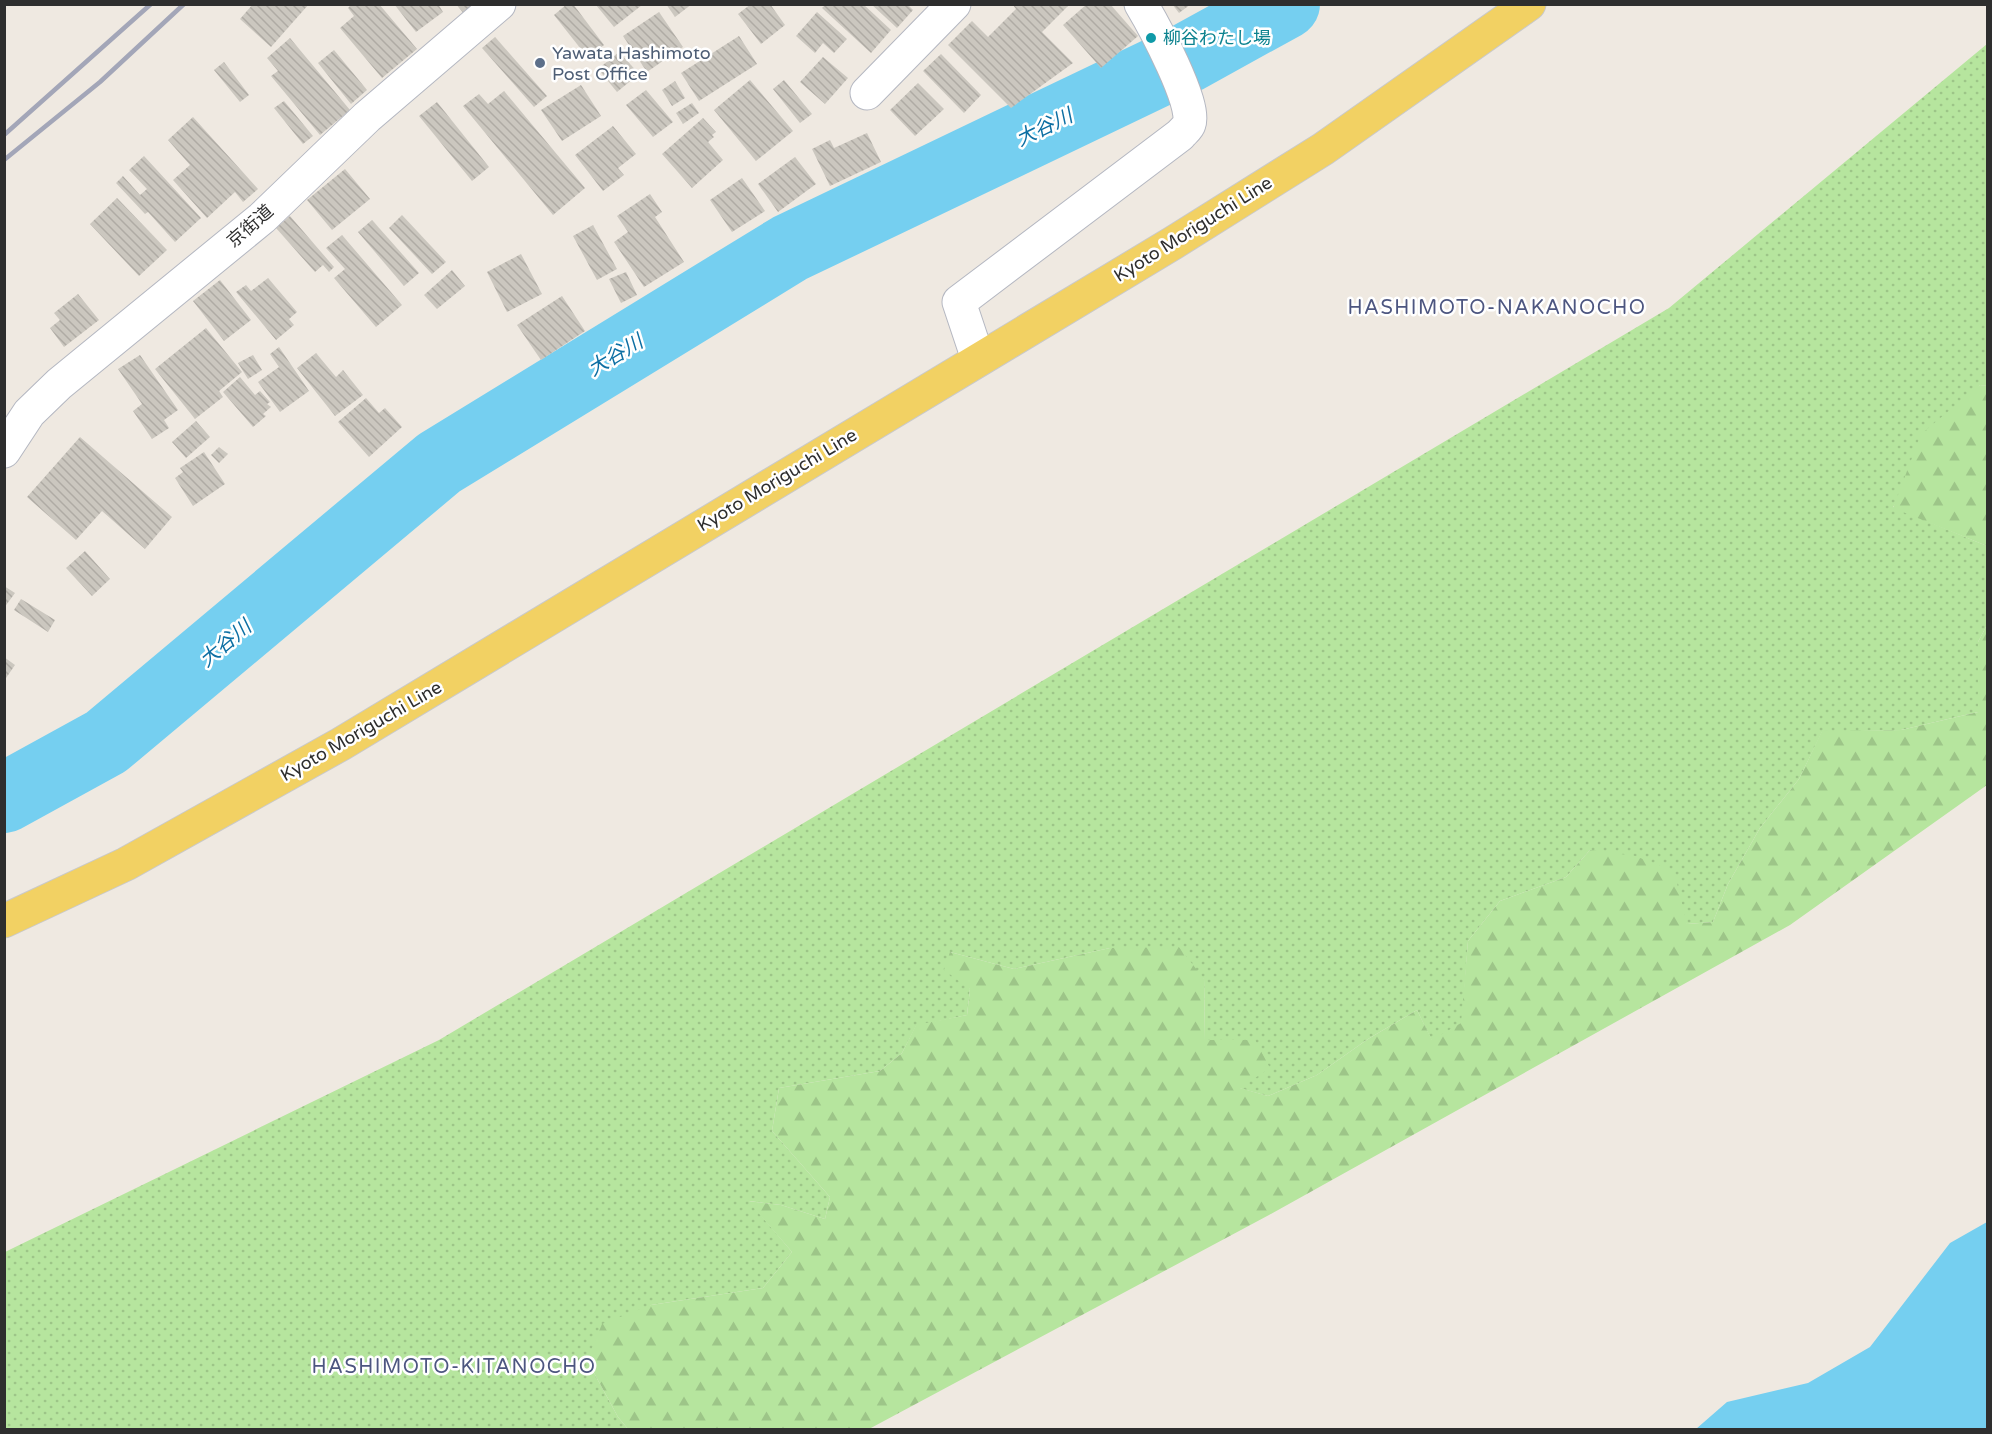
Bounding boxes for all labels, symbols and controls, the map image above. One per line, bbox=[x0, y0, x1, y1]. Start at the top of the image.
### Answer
place label: 柳谷わたし場 bbox=[1163, 27, 1271, 49]
marker: 柳谷わたし場 bbox=[1144, 31, 1158, 45]
place label: Yawata Hashimoto Post Office bbox=[552, 42, 711, 85]
marker: Yawata Hashimoto Post Office bbox=[533, 56, 547, 70]
water label: 大谷川 bbox=[1012, 103, 1078, 152]
street label: Kyoto Moriguchi Line bbox=[1110, 171, 1276, 287]
street label: 京街道 bbox=[222, 200, 278, 252]
district label: HASHIMOTO-NAKANOCHO bbox=[1347, 296, 1647, 320]
water label: 大谷川 bbox=[584, 329, 649, 382]
street label: Kyoto Moriguchi Line bbox=[693, 424, 861, 536]
water label: 大谷川 bbox=[195, 614, 258, 672]
street label: Kyoto Moriguchi Line bbox=[277, 676, 445, 786]
district label: HASHIMOTO-KITANOCHO bbox=[311, 1355, 597, 1379]

